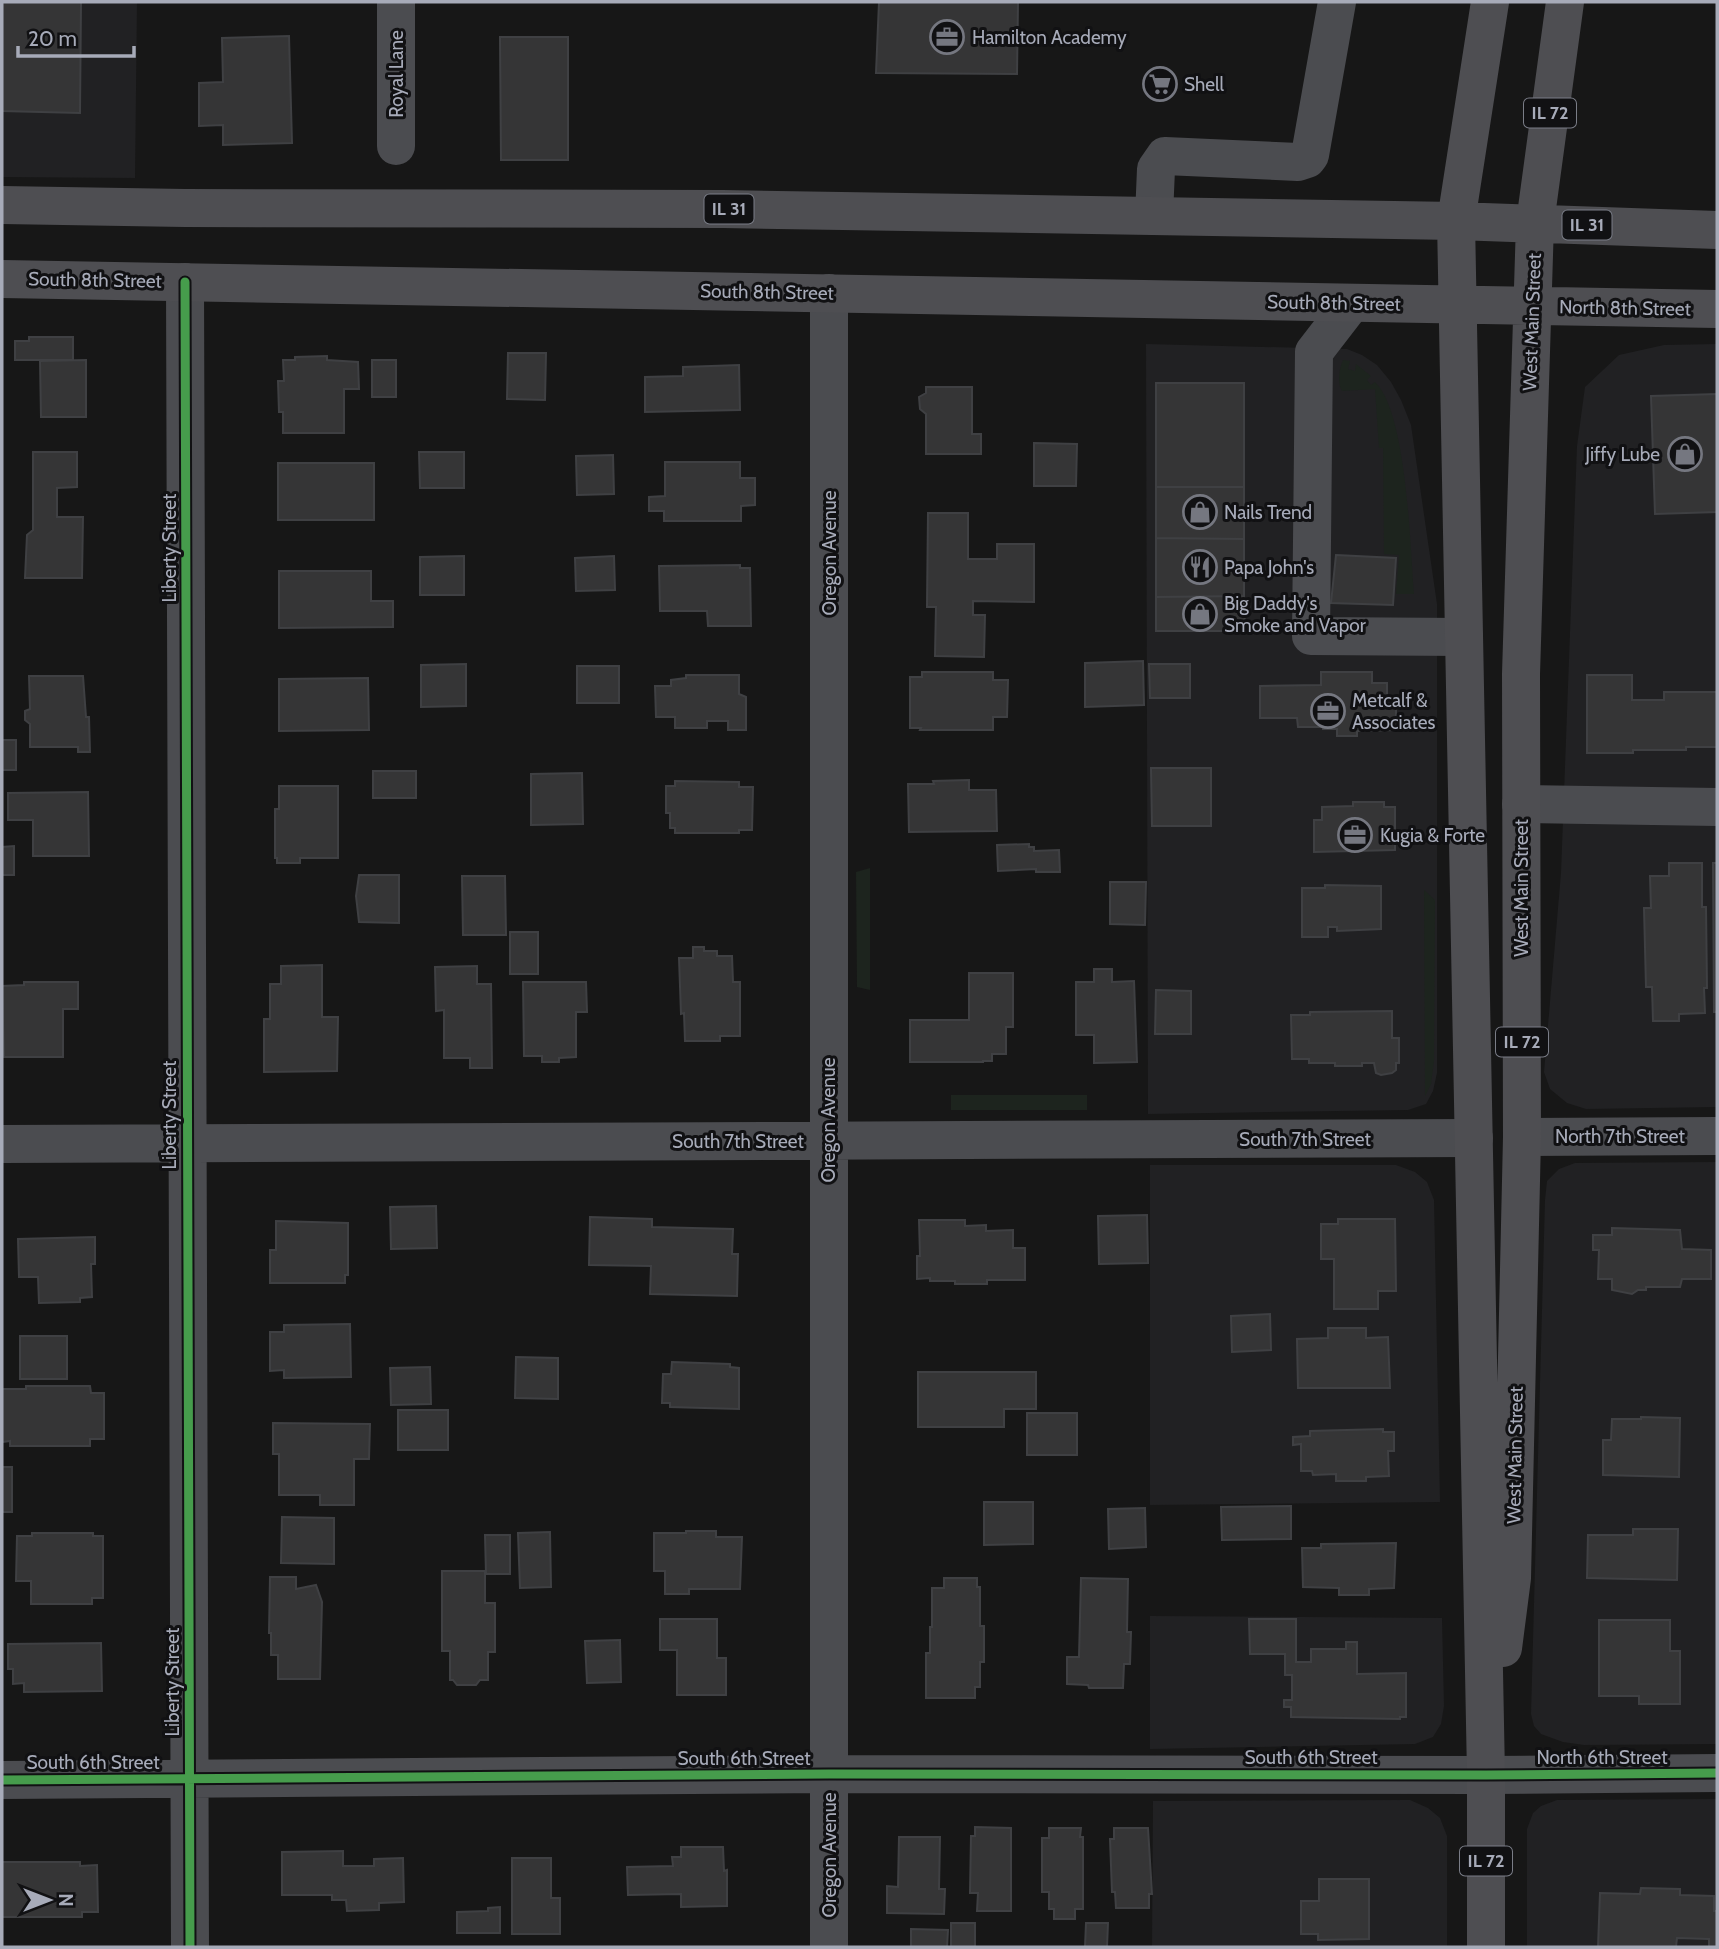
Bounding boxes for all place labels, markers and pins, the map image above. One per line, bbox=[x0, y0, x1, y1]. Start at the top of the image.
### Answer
office icon: Hamilton Academy bbox=[928, 18, 966, 56]
place label: Hamilton Academy bbox=[972, 26, 1127, 49]
supermarket icon: Shell bbox=[1141, 65, 1179, 103]
place label: Shell bbox=[1184, 73, 1224, 96]
shop icon: Jiffy Lube bbox=[1666, 435, 1704, 473]
place label: Jiffy Lube bbox=[1584, 443, 1660, 466]
shop icon: Nails Trend bbox=[1181, 493, 1219, 531]
place label: Nails Trend bbox=[1224, 501, 1312, 524]
restaurant icon: Papa John's bbox=[1181, 548, 1219, 586]
place label: Papa John's bbox=[1224, 556, 1314, 579]
place label: Big Daddy's Smoke and Vapor bbox=[1224, 592, 1366, 637]
shop icon: Big Daddy's Smoke and Vapor bbox=[1181, 595, 1219, 633]
place label: Metcalf & Associates bbox=[1352, 689, 1436, 734]
office icon: Metcalf & Associates bbox=[1309, 692, 1347, 730]
office icon: Kugia & Forte bbox=[1336, 816, 1374, 854]
place label: Kugia & Forte bbox=[1380, 824, 1485, 847]

